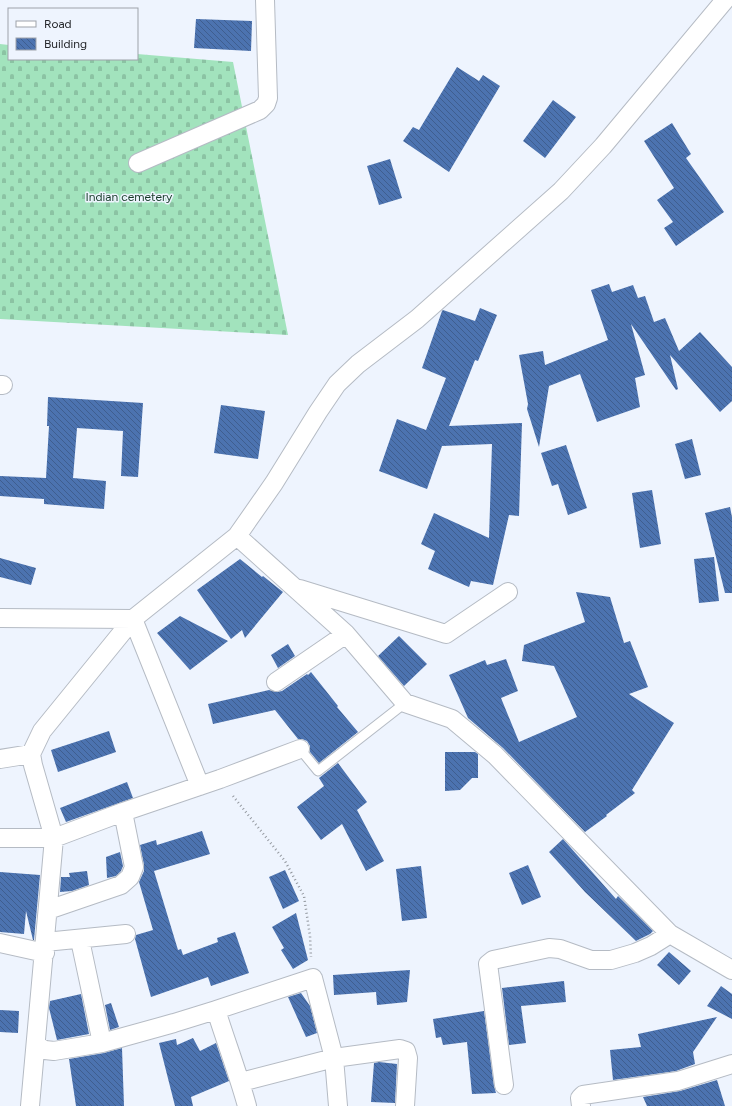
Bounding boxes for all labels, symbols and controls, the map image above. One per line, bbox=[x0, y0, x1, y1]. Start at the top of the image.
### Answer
legend bbox=[8, 8, 138, 60]
text: Road bbox=[44, 17, 72, 31]
text: Building bbox=[44, 37, 87, 51]
park label: Indian cemetery bbox=[86, 190, 173, 204]

